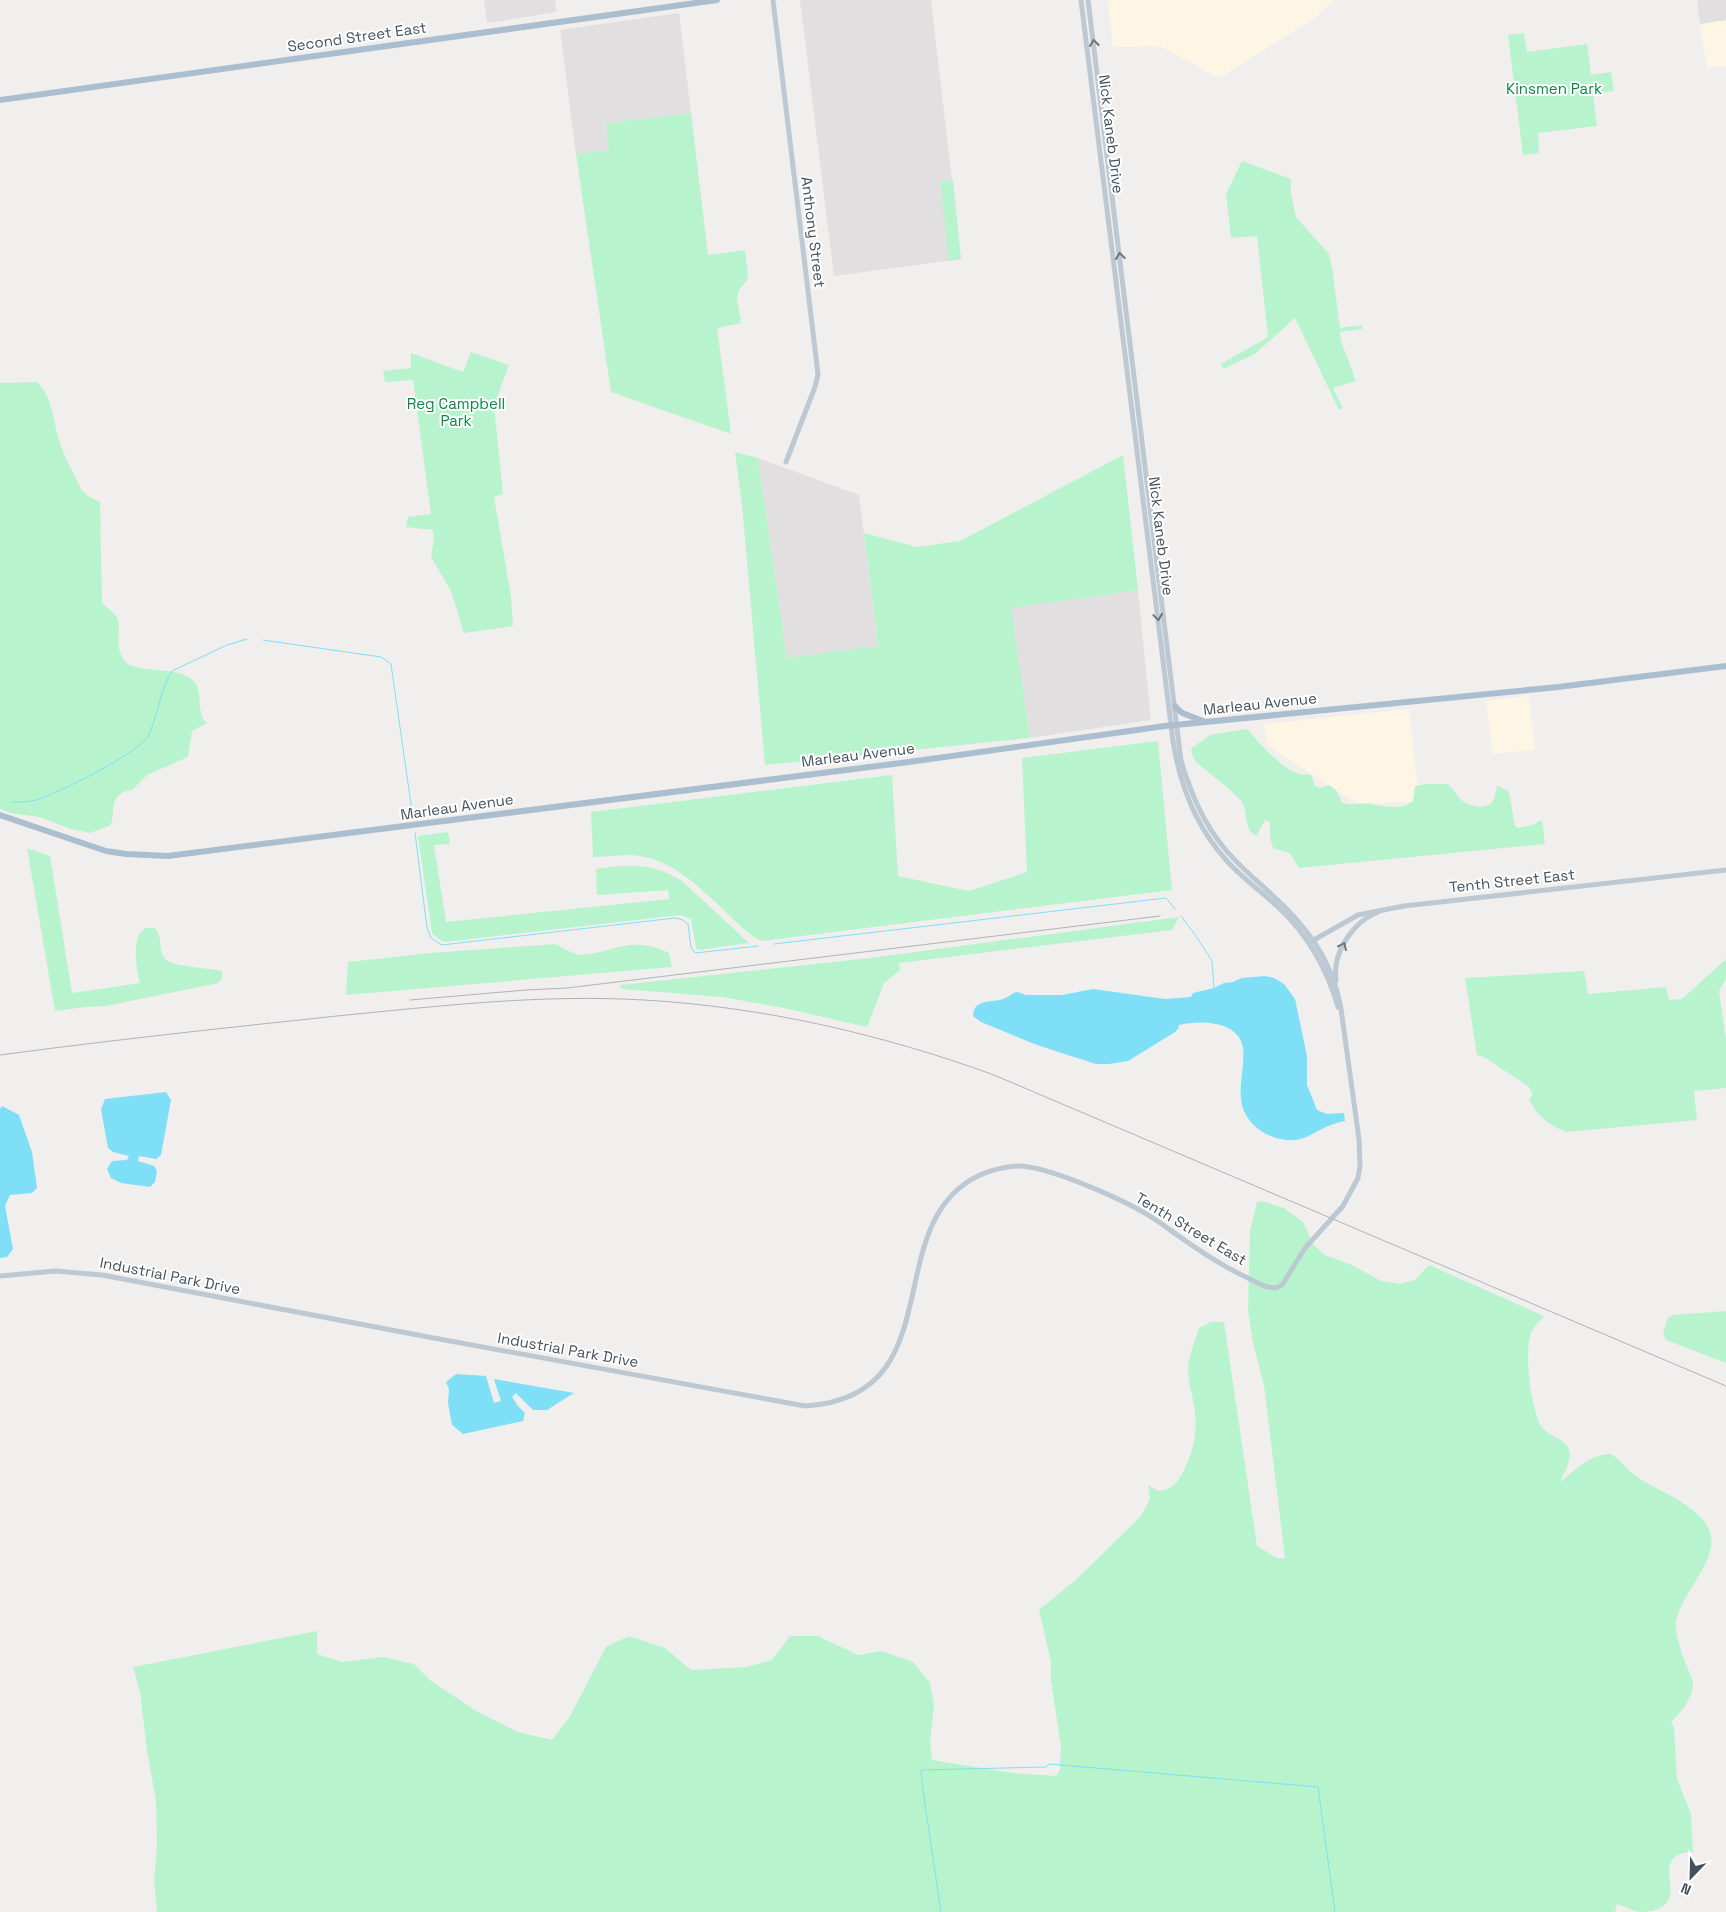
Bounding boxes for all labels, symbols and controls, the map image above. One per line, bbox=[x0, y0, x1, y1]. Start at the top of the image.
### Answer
street label: Second Street East bbox=[286, 17, 428, 56]
one-way arrow bbox=[1089, 39, 1100, 47]
street label: Nick Kaneb Drive bbox=[1095, 73, 1128, 195]
park label: Kinsmen Park bbox=[1506, 79, 1602, 98]
street label: Anthony Street bbox=[797, 175, 830, 289]
one-way arrow bbox=[1115, 252, 1126, 260]
park label: Reg Campbell Park bbox=[407, 394, 505, 430]
street label: Nick Kaneb Drive bbox=[1145, 475, 1178, 597]
one-way arrow bbox=[1152, 613, 1163, 621]
street label: Marleau Avenue bbox=[1202, 688, 1318, 719]
street label: Marleau Avenue bbox=[800, 738, 916, 771]
street label: Marleau Avenue bbox=[399, 789, 515, 824]
street label: Tenth Street East bbox=[1448, 864, 1576, 897]
one-way arrow bbox=[1337, 942, 1347, 951]
street label: Tenth Street East bbox=[1132, 1188, 1250, 1269]
street label: Industrial Park Drive bbox=[98, 1253, 242, 1298]
street label: Industrial Park Drive bbox=[496, 1328, 640, 1371]
north arrow bbox=[1666, 1852, 1716, 1902]
text: N bbox=[1678, 1879, 1694, 1899]

